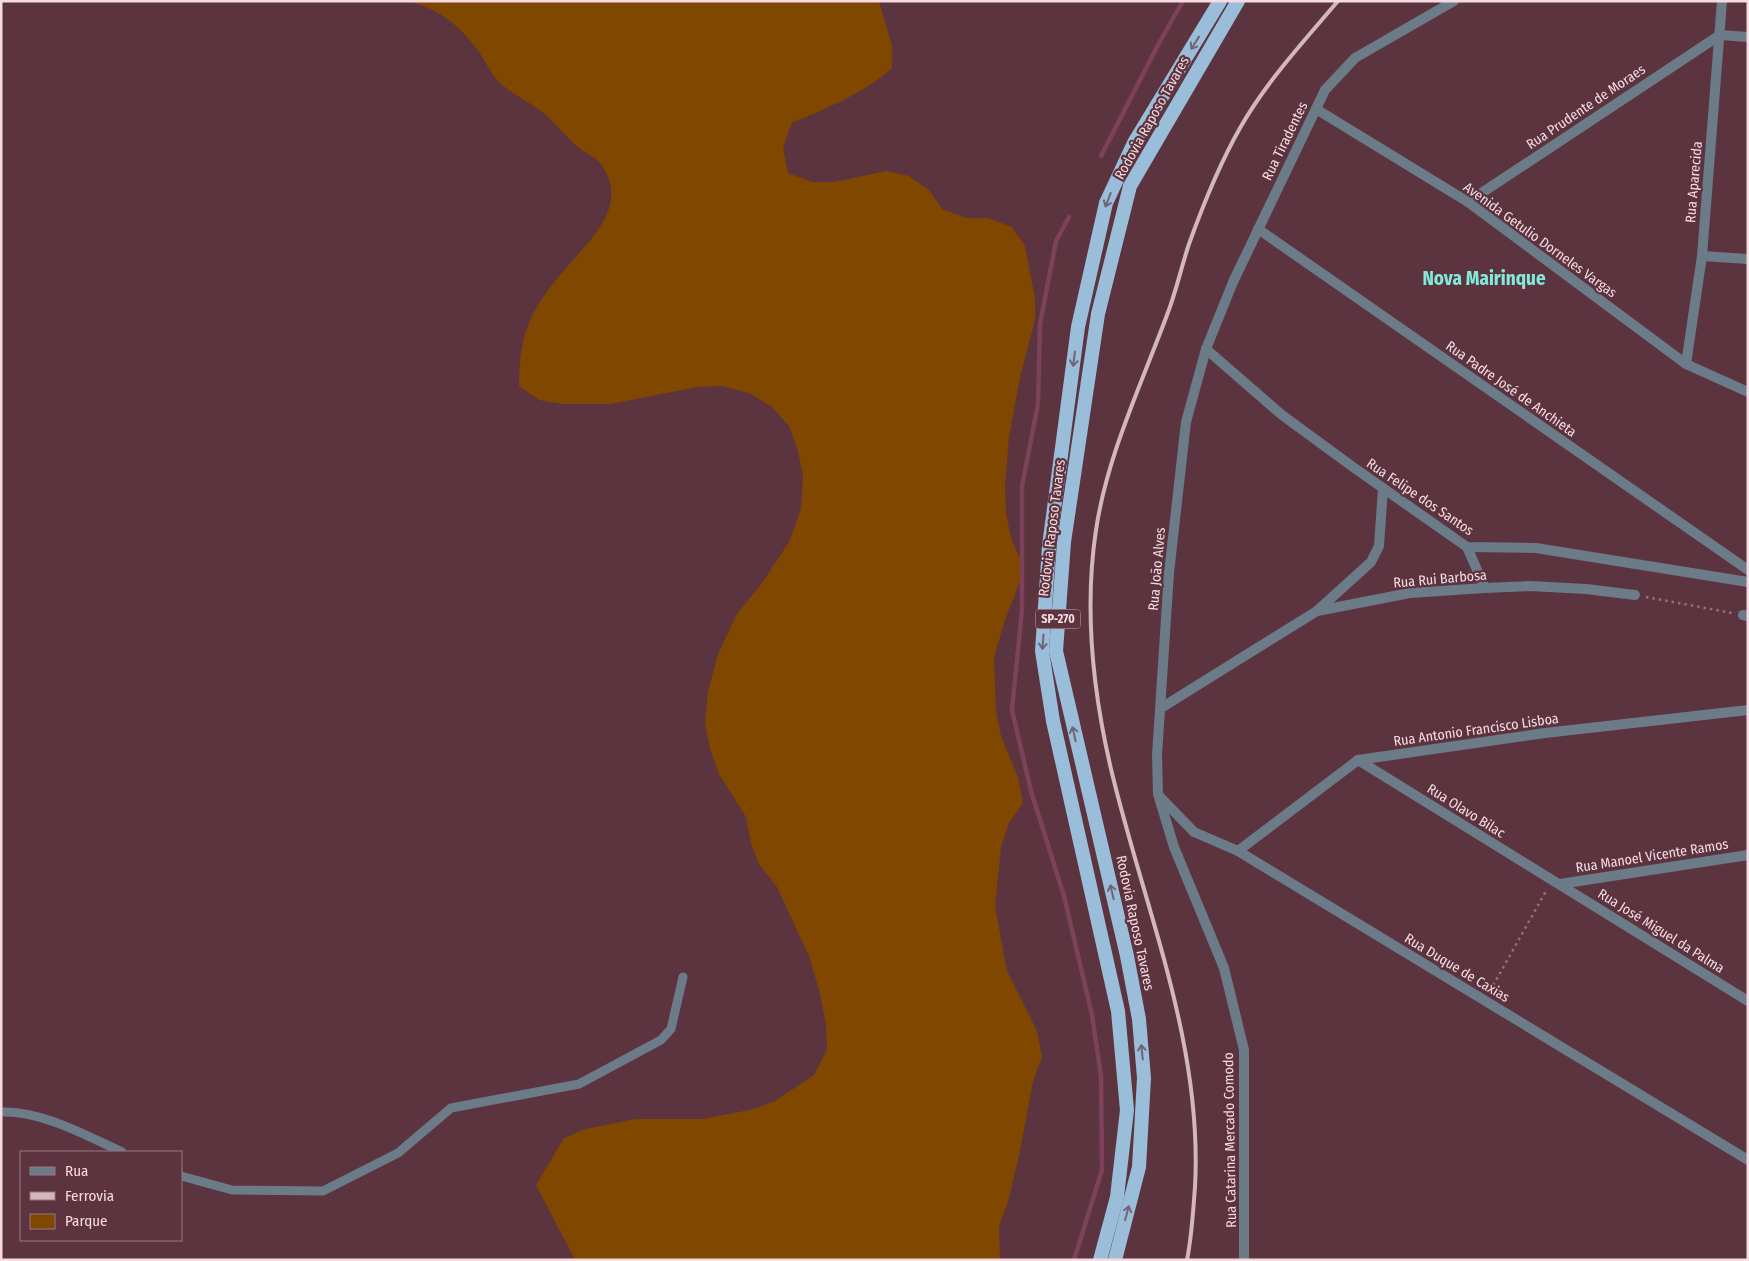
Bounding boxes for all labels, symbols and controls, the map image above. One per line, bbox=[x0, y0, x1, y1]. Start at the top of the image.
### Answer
one-way arrow bbox=[1190, 36, 1200, 50]
street label: Rodovia Raposo Tavares bbox=[1111, 54, 1193, 182]
street label: Rua Prudente de Moraes bbox=[1523, 61, 1649, 153]
street label: Rua Tiradentes bbox=[1259, 99, 1311, 183]
street label: Rua Aparecida bbox=[1682, 140, 1706, 224]
street label: Avenida Getulio Dorneles Vargas bbox=[1460, 179, 1620, 301]
one-way arrow bbox=[1103, 192, 1112, 207]
district label: Nova Mairinque bbox=[1422, 267, 1546, 290]
street label: Rua Padre José de Anchieta bbox=[1442, 337, 1580, 441]
one-way arrow bbox=[1069, 350, 1079, 366]
street label: Rua Felipe dos Santos bbox=[1363, 455, 1477, 539]
street label: Rodovia Raposo Tavares bbox=[1035, 458, 1069, 598]
street label: Rua João Alves bbox=[1145, 527, 1169, 611]
street label: Rua Rui Barbosa bbox=[1393, 566, 1488, 592]
road number: SP-270 bbox=[1036, 610, 1080, 628]
one-way arrow bbox=[1038, 633, 1047, 649]
street label: Rua Antonio Francisco Lisboa bbox=[1392, 710, 1560, 750]
one-way arrow bbox=[1069, 727, 1078, 743]
street label: Rua Olavo Bilac bbox=[1424, 780, 1508, 842]
street label: Rua Manoel Vicente Ramos bbox=[1574, 836, 1730, 876]
street label: Rodovia Raposo Tavares bbox=[1112, 854, 1158, 992]
one-way arrow bbox=[1107, 885, 1116, 901]
street label: Rua José Miguel da Palma bbox=[1595, 885, 1727, 977]
street label: Rua Duque de Caxias bbox=[1401, 930, 1513, 1006]
one-way arrow bbox=[1137, 1044, 1147, 1060]
street label: Rua Catarina Mercado Comodo bbox=[1220, 1052, 1240, 1228]
legend bbox=[20, 1151, 182, 1241]
text: Rua bbox=[65, 1162, 88, 1180]
text: Ferrovia bbox=[65, 1187, 114, 1205]
one-way arrow bbox=[1123, 1205, 1132, 1221]
text: Parque bbox=[65, 1212, 108, 1230]

